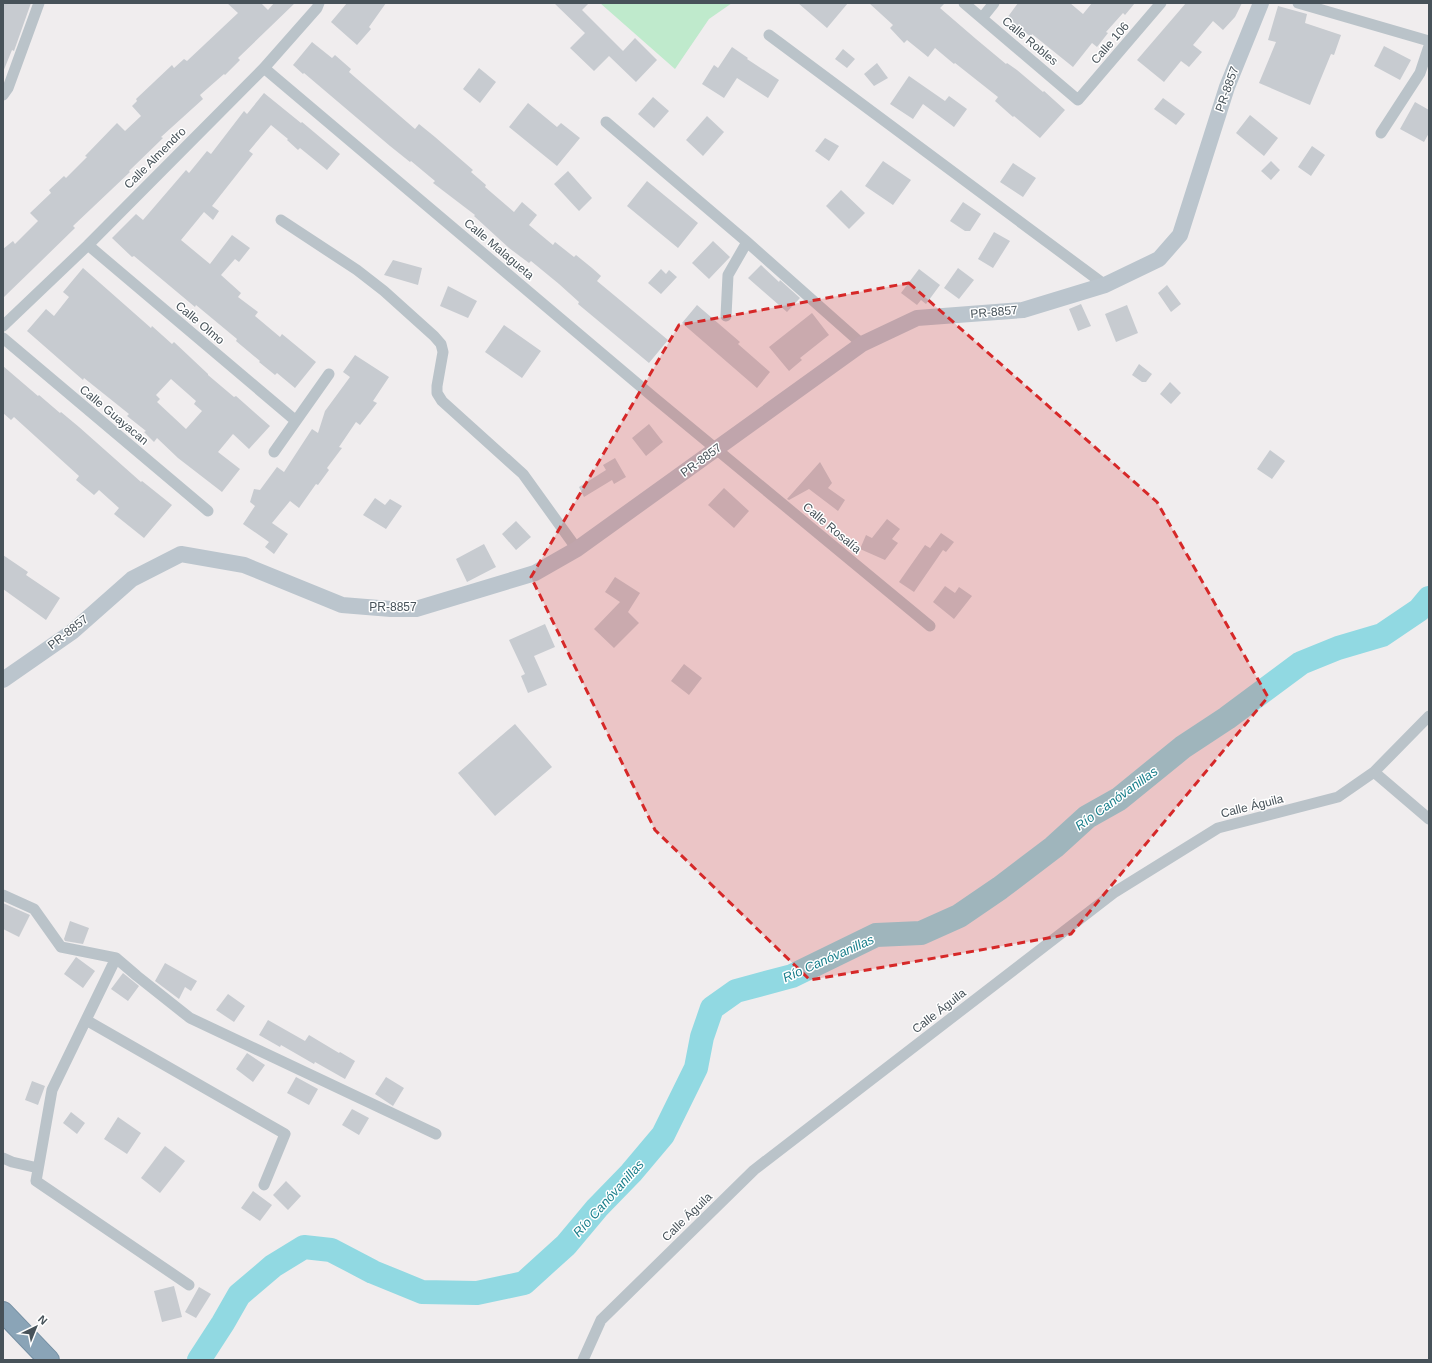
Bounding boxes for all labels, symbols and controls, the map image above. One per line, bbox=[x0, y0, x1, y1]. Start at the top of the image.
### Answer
street label: Calle Robles bbox=[999, 14, 1061, 68]
street label: Calle 106 bbox=[1088, 19, 1132, 67]
street label: PR-8857 bbox=[1212, 64, 1242, 114]
street label: Calle Almendro bbox=[121, 124, 189, 192]
street label: Calle Malagueta bbox=[461, 216, 537, 282]
street label: Calle Olmo bbox=[173, 299, 227, 348]
street label: PR-8857 bbox=[970, 303, 1019, 321]
street label: Calle Guayacan bbox=[77, 382, 151, 448]
street label: PR-8857 bbox=[678, 440, 725, 480]
street label: Calle Rosalía bbox=[800, 500, 864, 557]
street label: PR-8857 bbox=[369, 600, 417, 614]
street label: PR-8857 bbox=[45, 612, 91, 652]
water label: Río Canóvanillas bbox=[1072, 763, 1161, 833]
street label: Calle Águila bbox=[1219, 790, 1285, 821]
water label: Río Canóvanillas bbox=[780, 931, 877, 985]
street label: Calle Águila bbox=[909, 985, 969, 1036]
water label: Río Canóvanillas bbox=[570, 1156, 647, 1240]
street label: Calle Águila bbox=[658, 1189, 715, 1244]
north arrow bbox=[16, 1307, 56, 1347]
text: N bbox=[36, 1313, 50, 1327]

